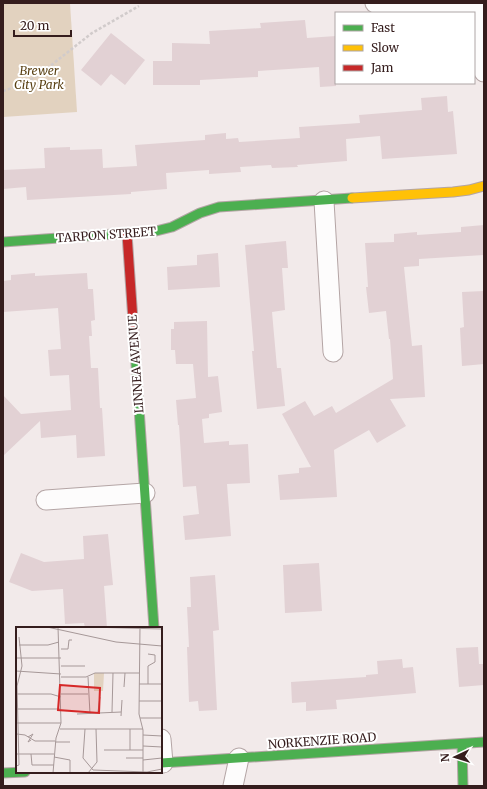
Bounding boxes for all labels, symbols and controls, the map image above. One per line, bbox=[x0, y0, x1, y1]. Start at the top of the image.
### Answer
scale bar bbox=[14, 12, 71, 38]
legend bbox=[335, 12, 475, 84]
text: 20 m bbox=[20, 18, 49, 33]
text: Fast bbox=[371, 20, 395, 35]
text: Slow bbox=[371, 40, 400, 55]
text: Jam bbox=[370, 60, 394, 75]
park label: Brewer City Park bbox=[14, 63, 64, 92]
street label: TARPON STREET bbox=[55, 223, 157, 245]
street label: LINNEA AVENUE bbox=[125, 314, 146, 414]
inset map bbox=[16, 627, 162, 773]
street label: NORKENZIE ROAD bbox=[267, 729, 377, 752]
north arrow bbox=[435, 737, 475, 777]
text: N bbox=[438, 753, 452, 763]

